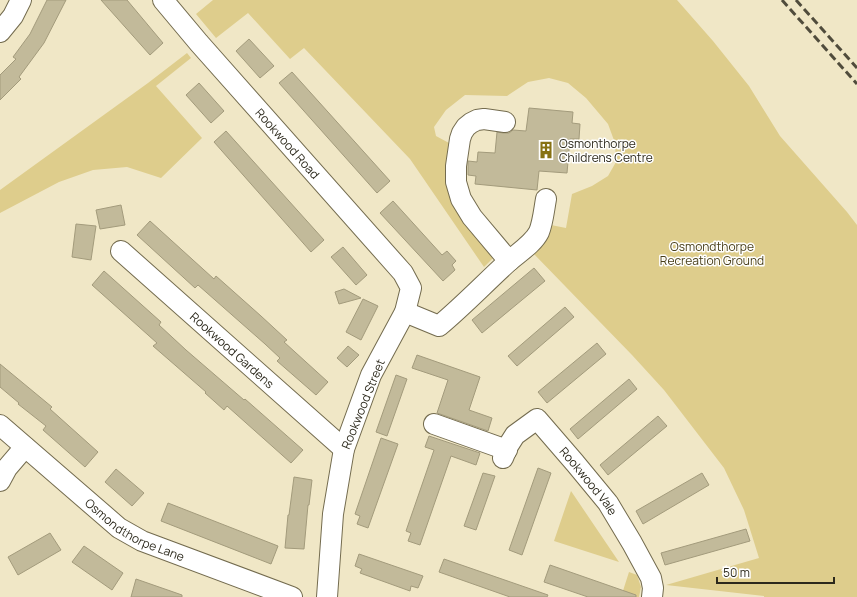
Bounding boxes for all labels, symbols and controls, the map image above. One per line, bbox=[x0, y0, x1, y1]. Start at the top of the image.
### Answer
street label: Rookwood Road bbox=[252, 104, 324, 182]
place label: Osmonthorpe Childrens Centre bbox=[559, 135, 653, 166]
building icon: Osmonthorpe Childrens Centre bbox=[536, 140, 556, 160]
park label: Osmondthorpe Recreation Ground bbox=[660, 238, 764, 269]
street label: Rookwood Gardens bbox=[187, 308, 278, 392]
street label: Rookwood Street bbox=[337, 356, 389, 452]
street label: Rookwood Vale bbox=[556, 443, 622, 518]
street label: Osmondthorpe Lane bbox=[82, 494, 187, 565]
scale bar bbox=[717, 559, 834, 585]
text: 50 m bbox=[723, 564, 750, 581]

